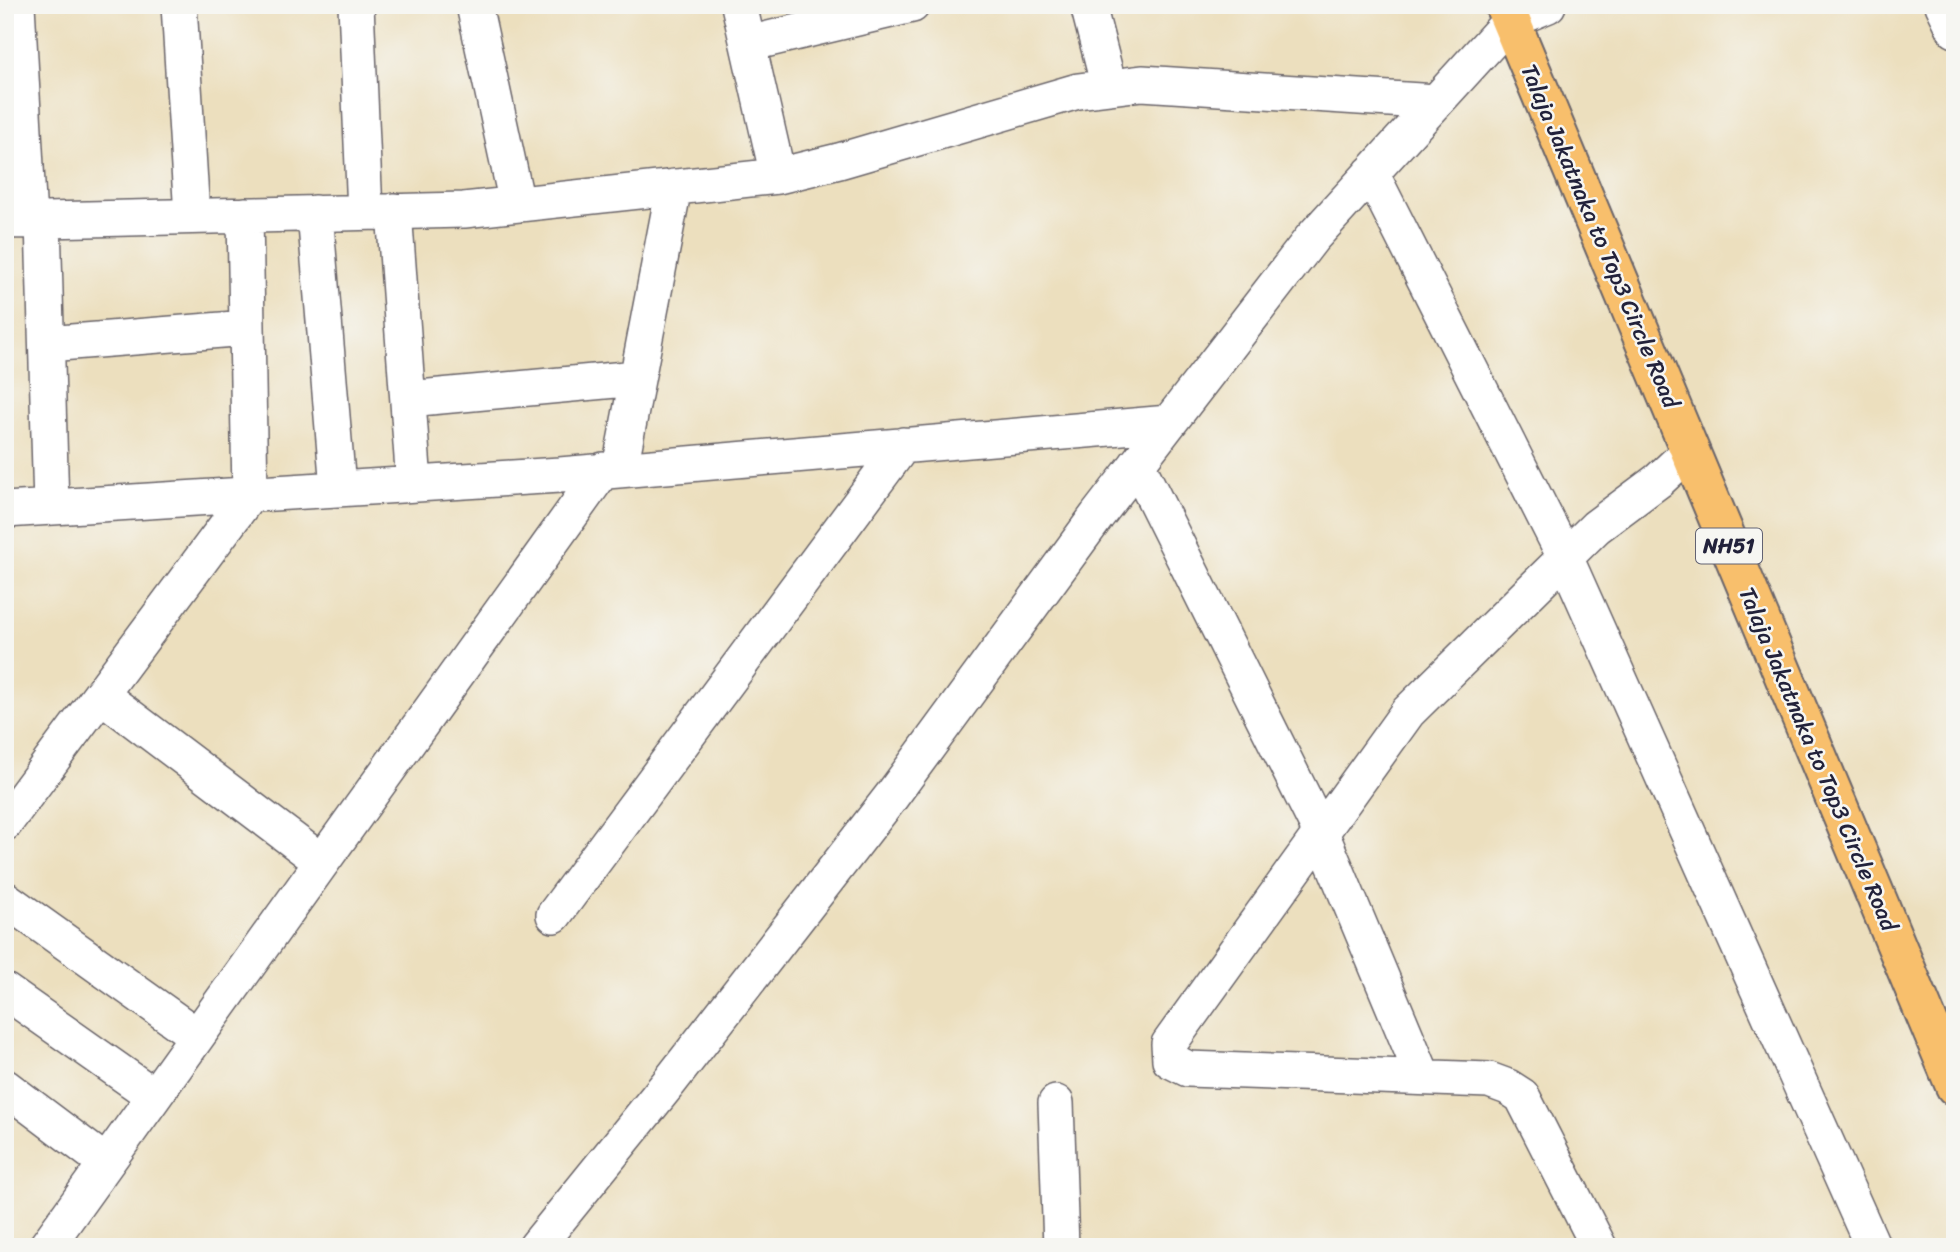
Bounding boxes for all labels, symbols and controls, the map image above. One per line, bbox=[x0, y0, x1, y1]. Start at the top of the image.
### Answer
street label: Talaja Jakatnaka to Top3 Circle Road bbox=[1509, 57, 1692, 416]
road number: NH51 bbox=[1696, 528, 1762, 564]
street label: Talaja Jakatnaka to Top3 Circle Road bbox=[1727, 580, 1910, 939]

